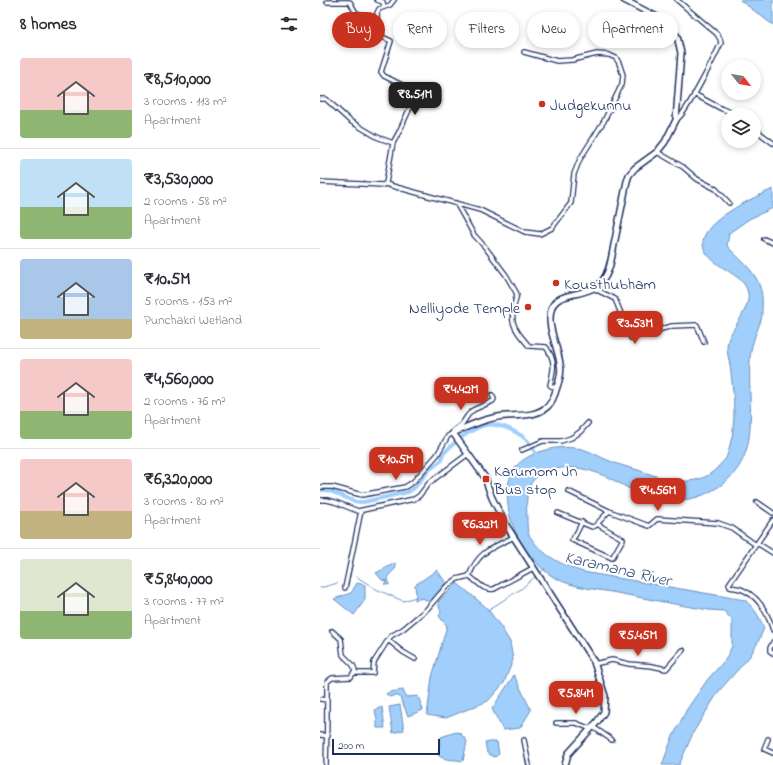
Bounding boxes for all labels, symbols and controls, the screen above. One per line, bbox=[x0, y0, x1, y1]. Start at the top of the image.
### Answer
text: 8 homes bbox=[20, 12, 77, 37]
chip: Buy bbox=[332, 12, 385, 48]
chip: Rent bbox=[393, 12, 447, 48]
chip: Filters bbox=[455, 12, 519, 48]
chip: New bbox=[527, 12, 580, 48]
chip: Apartment bbox=[588, 12, 678, 48]
icon: filters bbox=[278, 13, 300, 35]
north arrow bbox=[721, 60, 761, 100]
map controls bbox=[721, 60, 761, 148]
text: ₹8,510,000 bbox=[144, 67, 211, 92]
icon: home bbox=[52, 74, 100, 122]
pin: ₹8.51M bbox=[382, 82, 448, 116]
text: ₹8.51M bbox=[398, 85, 432, 104]
text: 3 rooms · 113 m² bbox=[144, 92, 227, 111]
place label: Judgekunnu bbox=[550, 94, 631, 118]
marker: Judgekunnu bbox=[537, 99, 547, 109]
button: layers bbox=[721, 108, 761, 148]
text: Apartment bbox=[144, 111, 201, 130]
text: ₹3,530,000 bbox=[144, 167, 213, 192]
icon: home bbox=[52, 175, 100, 223]
text: 2 rooms · 58 m² bbox=[144, 192, 227, 211]
text: Apartment bbox=[144, 211, 201, 230]
text: ₹10.5M bbox=[144, 267, 190, 292]
place label: Kousthubham bbox=[564, 273, 656, 297]
icon: home bbox=[52, 275, 100, 323]
marker: Kousthubham bbox=[551, 278, 561, 288]
text: 5 rooms · 153 m² bbox=[144, 292, 232, 311]
place label: Nelliyode Temple bbox=[409, 297, 521, 321]
marker: Nelliyode Temple bbox=[523, 302, 533, 312]
text: Punchakri Wetland bbox=[144, 311, 242, 330]
pin: ₹3.53M bbox=[602, 311, 668, 345]
text: ₹3.53M bbox=[617, 314, 653, 333]
text: ₹4,560,000 bbox=[144, 367, 214, 392]
icon: home bbox=[52, 375, 100, 423]
pin: ₹4.42M bbox=[428, 377, 494, 411]
text: ₹4.42M bbox=[443, 380, 479, 399]
text: 2 rooms · 76 m² bbox=[144, 392, 226, 411]
text: Apartment bbox=[144, 411, 201, 430]
pin: ₹10.5M bbox=[363, 447, 429, 481]
text: ₹10.5M bbox=[378, 450, 414, 469]
place label: Karumom Jn Bus stop bbox=[493, 460, 577, 502]
text: ₹6,320,000 bbox=[144, 467, 212, 492]
marker: Karumom Jn Bus stop bbox=[481, 474, 491, 484]
icon: home bbox=[52, 475, 100, 523]
pin: ₹4.56M bbox=[625, 478, 691, 512]
text: ₹4.56M bbox=[640, 481, 676, 500]
text: 3 rooms · 80 m² bbox=[144, 492, 224, 511]
text: Apartment bbox=[144, 511, 201, 530]
pin: ₹6.32M bbox=[447, 512, 513, 546]
text: ₹6.32M bbox=[462, 515, 498, 534]
water label: Karamana River bbox=[562, 545, 676, 594]
text: ₹5,840,000 bbox=[144, 567, 213, 592]
icon: home bbox=[52, 575, 100, 623]
text: 3 rooms · 77 m² bbox=[144, 592, 224, 611]
text: Apartment bbox=[144, 611, 201, 630]
pin: ₹5.45M bbox=[605, 623, 671, 657]
text: ₹5.45M bbox=[619, 626, 657, 645]
pin: ₹5.84M bbox=[543, 681, 609, 715]
text: ₹5.84M bbox=[558, 684, 594, 703]
scale bar bbox=[332, 737, 440, 756]
text: 200 m bbox=[338, 738, 364, 754]

